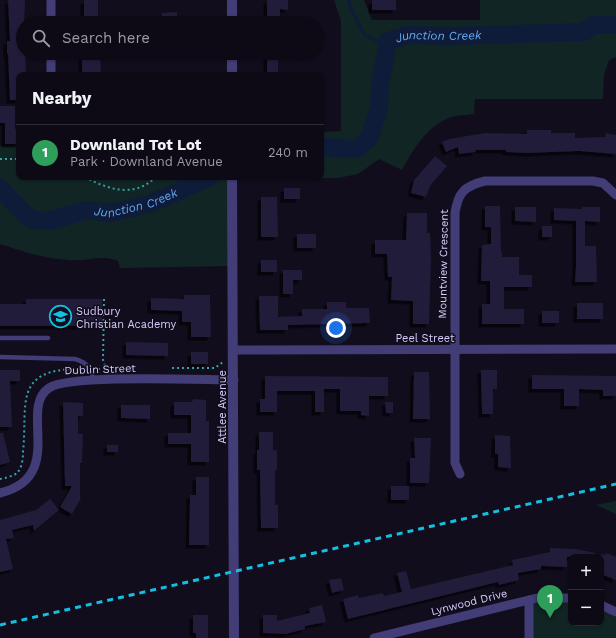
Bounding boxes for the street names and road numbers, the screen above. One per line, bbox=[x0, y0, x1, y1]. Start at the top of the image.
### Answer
street label: Mountview Crescent bbox=[436, 209, 451, 319]
street label: Peel Street bbox=[395, 332, 455, 345]
street label: Dublin Street bbox=[64, 362, 136, 377]
street label: Attlee Avenue bbox=[216, 370, 229, 444]
street label: Lynwood Drive bbox=[430, 587, 509, 618]

